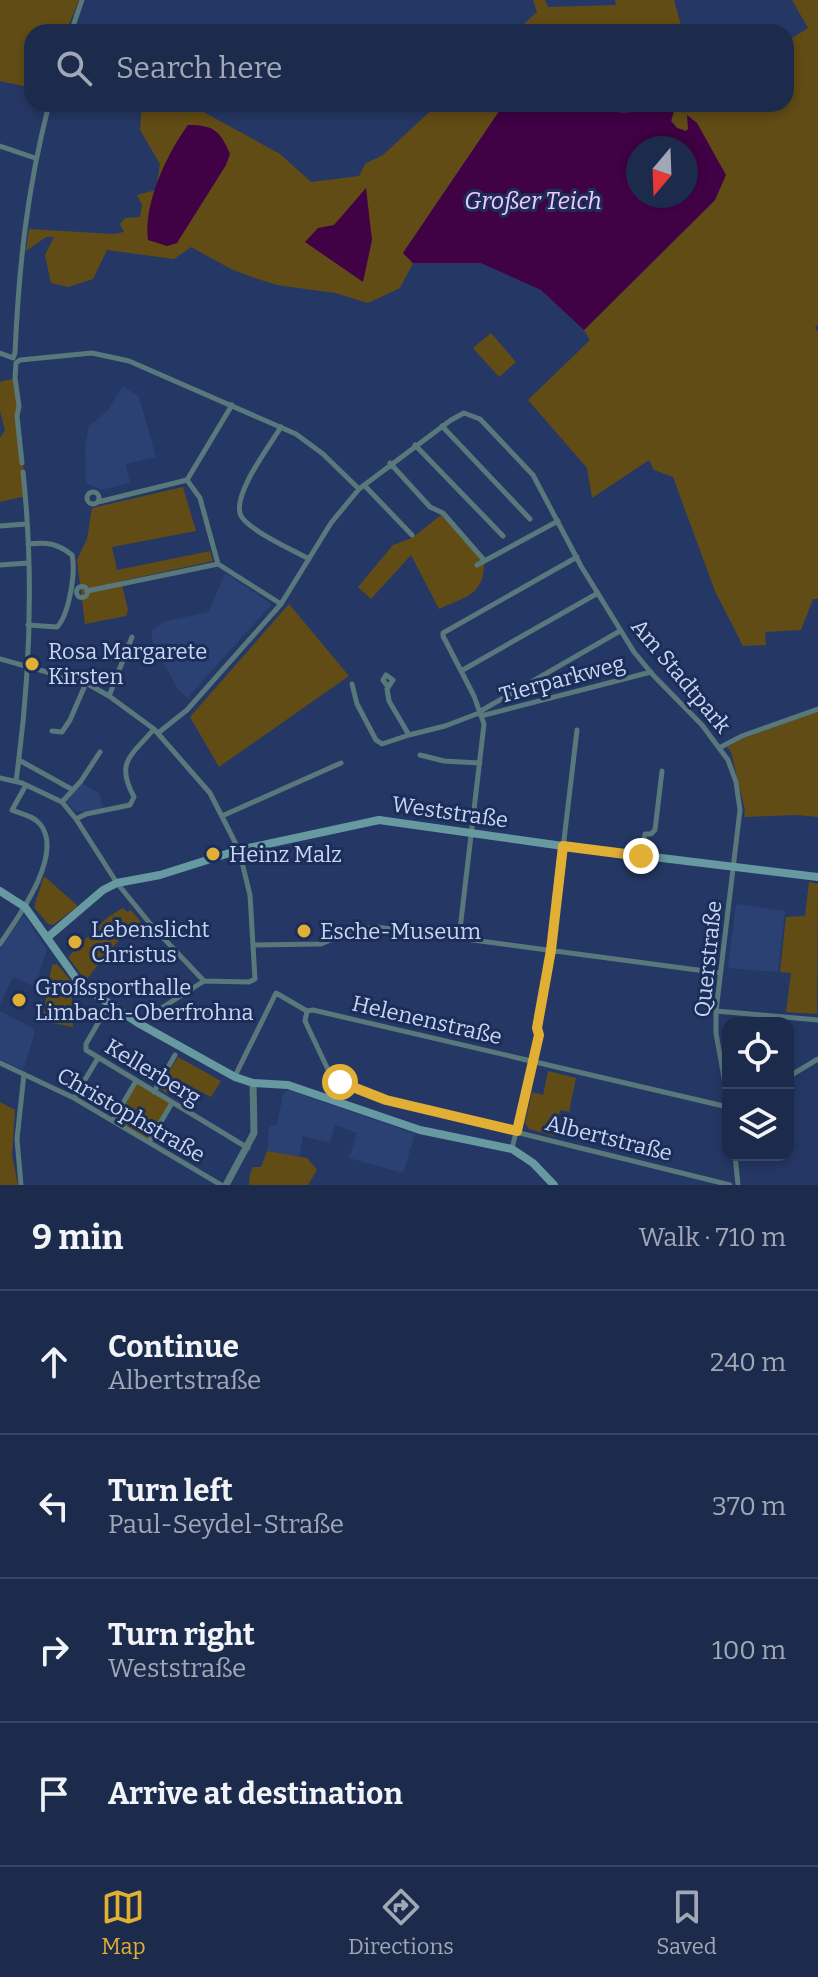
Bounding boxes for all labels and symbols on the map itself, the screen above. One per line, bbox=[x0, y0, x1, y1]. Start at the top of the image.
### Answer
north arrow bbox=[626, 136, 698, 208]
water label: Großer Teich bbox=[464, 187, 602, 215]
street label: Am Stadtpark bbox=[625, 613, 737, 739]
place label: Rosa Margarete Kirsten bbox=[48, 638, 207, 690]
street label: Tierparkweg bbox=[496, 649, 628, 709]
marker: Rosa Margarete Kirsten bbox=[23, 655, 41, 673]
street label: Weststraße bbox=[390, 790, 510, 834]
route end bbox=[623, 838, 659, 874]
place label: Heinz Malz bbox=[229, 841, 342, 868]
marker: Heinz Malz bbox=[204, 845, 222, 863]
street label: Querstraße bbox=[688, 899, 728, 1019]
place label: Lebenslicht Christus bbox=[91, 916, 210, 968]
place label: Esche-Museum bbox=[320, 918, 481, 945]
marker: Esche-Museum bbox=[295, 922, 313, 940]
marker: Lebenslicht Christus bbox=[66, 933, 84, 951]
place label: Großsporthalle Limbach-Oberfrohna bbox=[35, 974, 254, 1026]
street label: Helenenstraße bbox=[349, 990, 505, 1050]
marker: Großsporthalle Limbach-Oberfrohna bbox=[10, 991, 28, 1009]
street label: Kellerberg bbox=[100, 1033, 206, 1111]
street label: Christophstraße bbox=[52, 1062, 210, 1168]
route start bbox=[322, 1064, 358, 1100]
street label: Albertstraße bbox=[543, 1109, 675, 1167]

